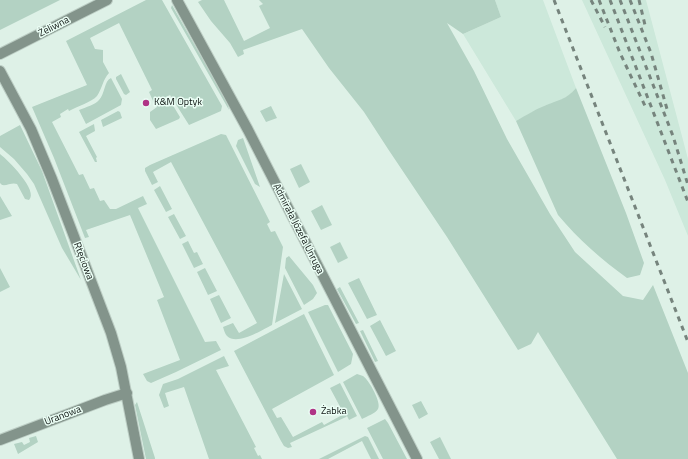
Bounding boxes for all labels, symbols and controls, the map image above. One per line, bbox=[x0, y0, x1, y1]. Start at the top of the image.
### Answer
street label: Żeliwna bbox=[37, 14, 71, 40]
place label: K&M Optyk bbox=[154, 97, 202, 109]
marker: K&M Optyk bbox=[141, 98, 151, 108]
street label: Admirała Józefa Unruga bbox=[270, 182, 326, 276]
street label: Rtęciowa bbox=[70, 241, 96, 281]
street label: Uranowa bbox=[43, 404, 83, 428]
place label: Żabka bbox=[321, 406, 346, 418]
marker: Żabka bbox=[308, 407, 318, 417]

